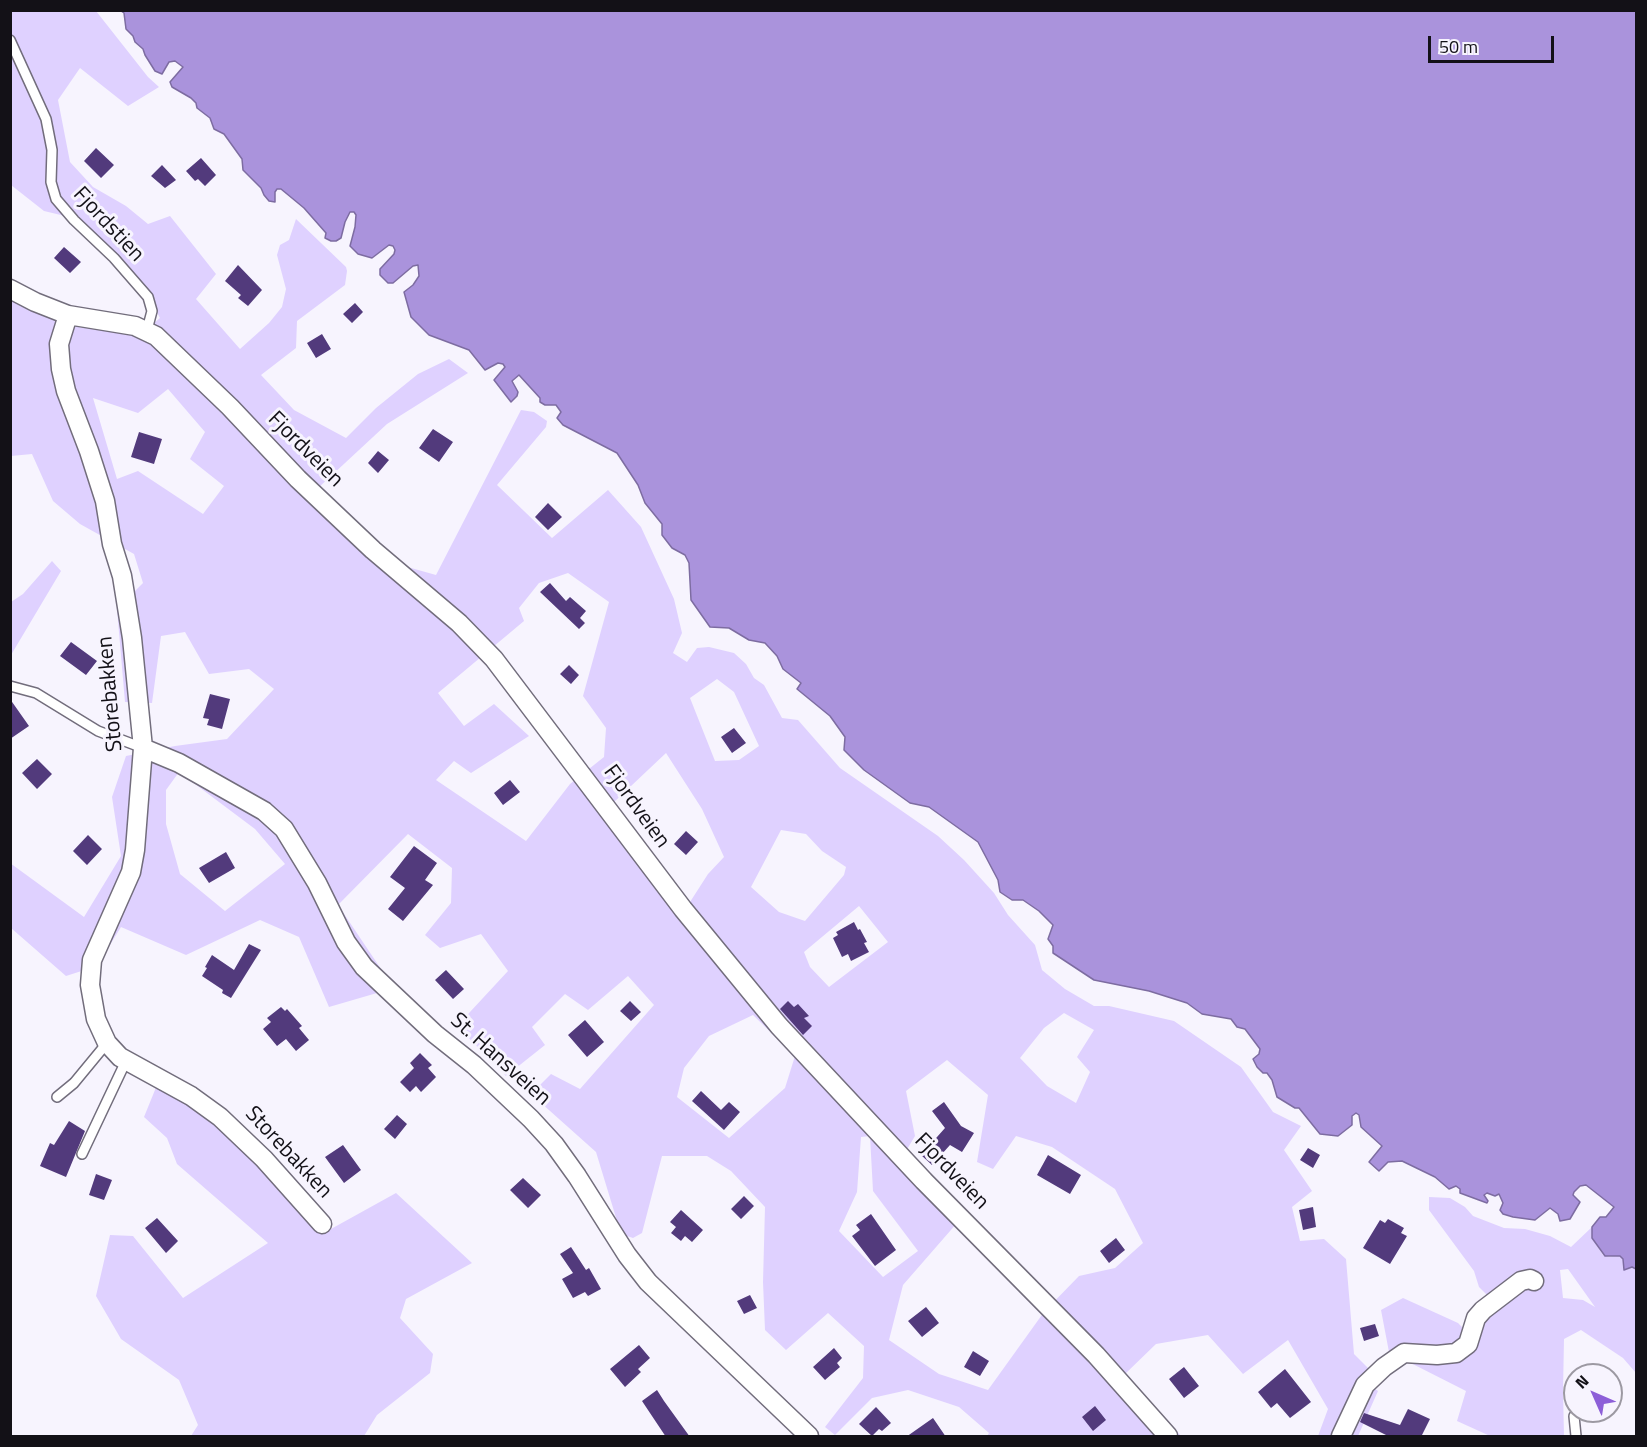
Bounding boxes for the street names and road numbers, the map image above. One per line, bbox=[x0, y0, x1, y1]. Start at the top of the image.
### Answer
street label: Fjordstien bbox=[67, 182, 149, 268]
street label: Fjordveien bbox=[262, 407, 348, 493]
street label: Storebakken bbox=[93, 635, 129, 753]
street label: Fjordveien bbox=[597, 760, 675, 854]
street label: St. Hansveien bbox=[444, 1008, 556, 1112]
street label: Storebakken bbox=[239, 1102, 337, 1204]
street label: Fjordveien bbox=[908, 1128, 994, 1216]

